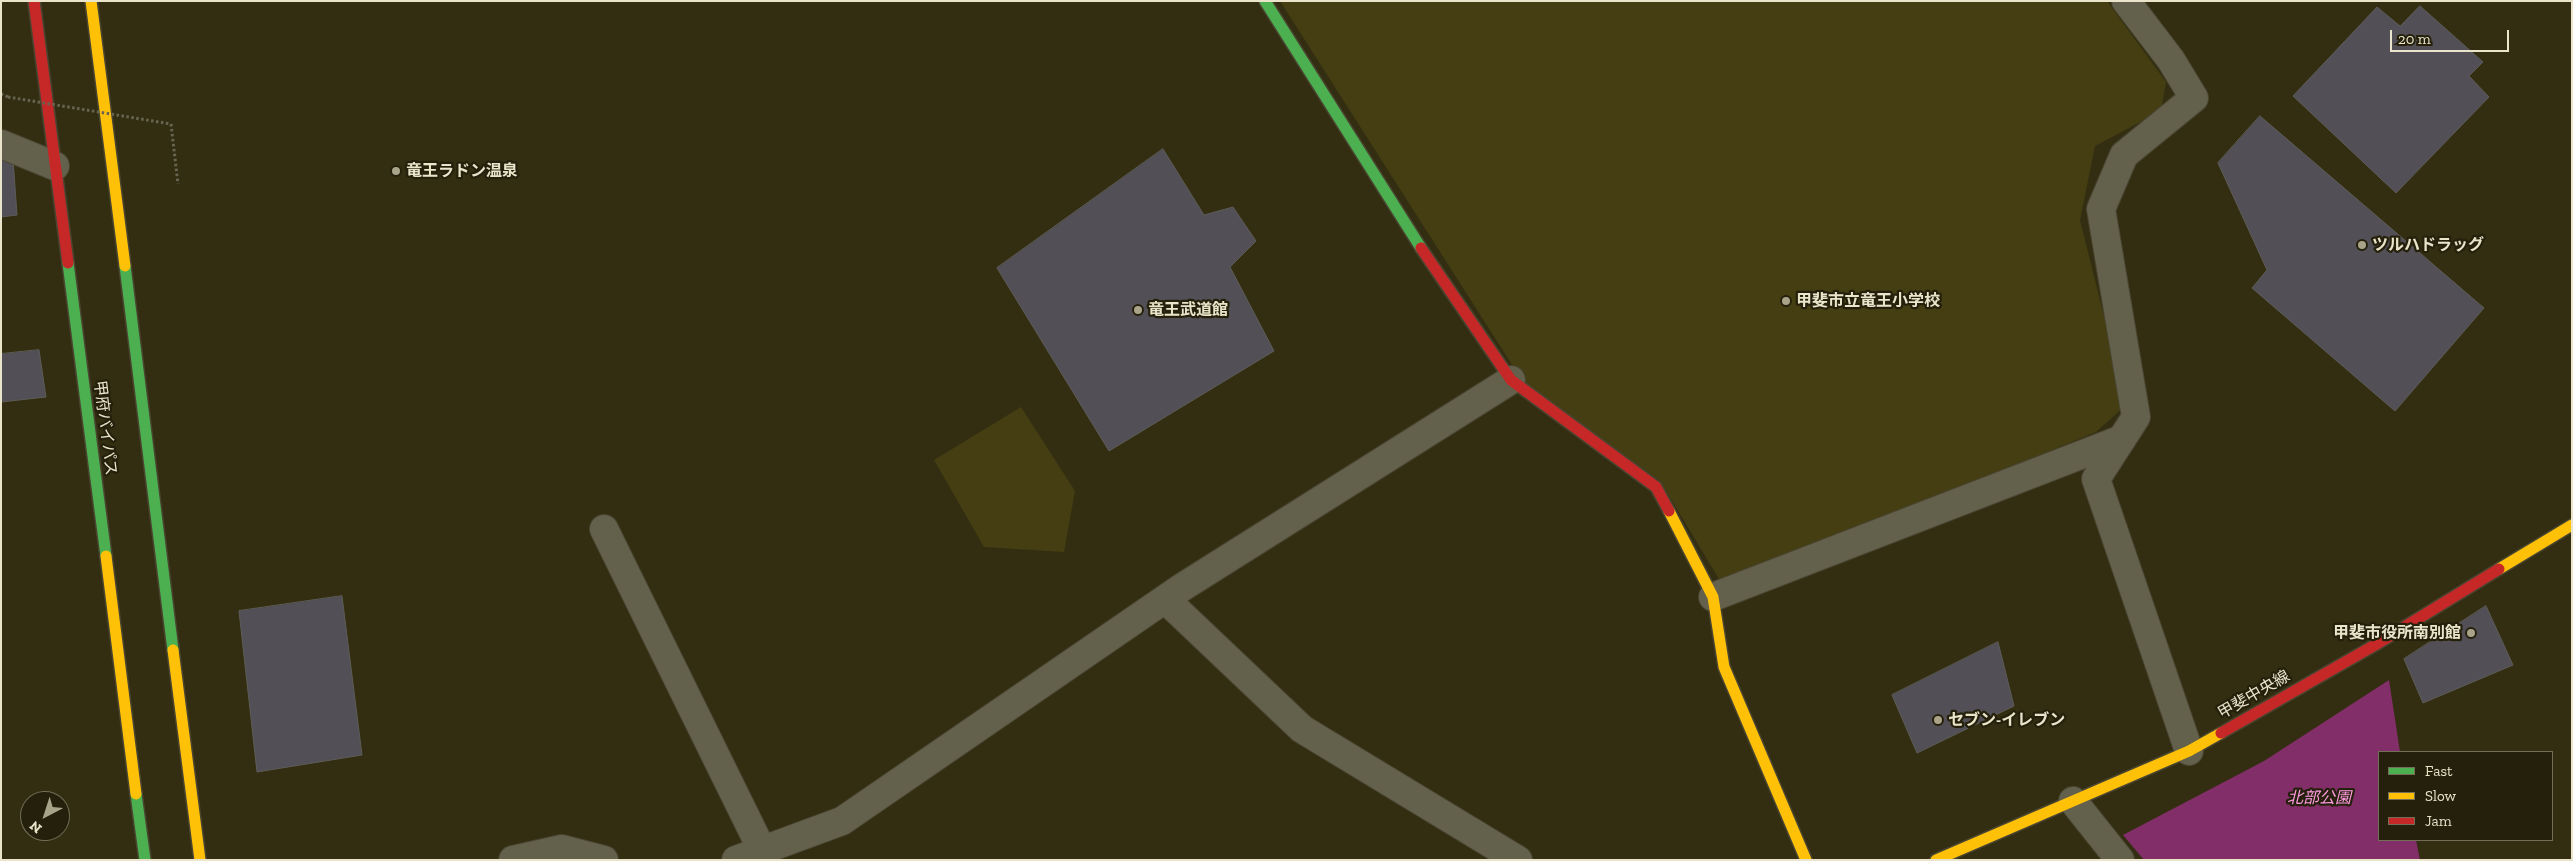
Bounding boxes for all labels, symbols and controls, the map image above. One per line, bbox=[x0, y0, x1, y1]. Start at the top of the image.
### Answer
scale bar bbox=[2393, 20, 2512, 52]
text: 20 m bbox=[2398, 30, 2431, 48]
place label: 竜王ラドン温泉 bbox=[406, 161, 518, 181]
marker: 竜王ラドン温泉 bbox=[390, 165, 402, 177]
place label: ツルハドラッグ bbox=[2372, 235, 2484, 255]
marker: ツルハドラッグ bbox=[2356, 239, 2368, 251]
place label: 甲斐市立竜王小学校 bbox=[1796, 291, 1940, 311]
marker: 甲斐市立竜王小学校 bbox=[1780, 295, 1792, 307]
place label: 竜王武道館 bbox=[1148, 300, 1228, 320]
marker: 竜王武道館 bbox=[1132, 304, 1144, 316]
street label: 甲府バイパス bbox=[90, 379, 120, 477]
place label: 甲斐市役所南別館 bbox=[2333, 623, 2461, 643]
marker: 甲斐市役所南別館 bbox=[2465, 627, 2477, 639]
street label: 甲斐中央線 bbox=[2215, 667, 2293, 723]
place label: セブン-イレブン bbox=[1948, 710, 2065, 730]
marker: セブン-イレブン bbox=[1932, 714, 1944, 726]
legend bbox=[2378, 751, 2553, 841]
text: Fast bbox=[2425, 762, 2453, 780]
text: Slow bbox=[2425, 787, 2456, 805]
park label: 北部公園 bbox=[2287, 788, 2351, 808]
north arrow bbox=[20, 791, 70, 841]
text: Jam bbox=[2425, 812, 2452, 830]
text: N bbox=[26, 817, 45, 837]

